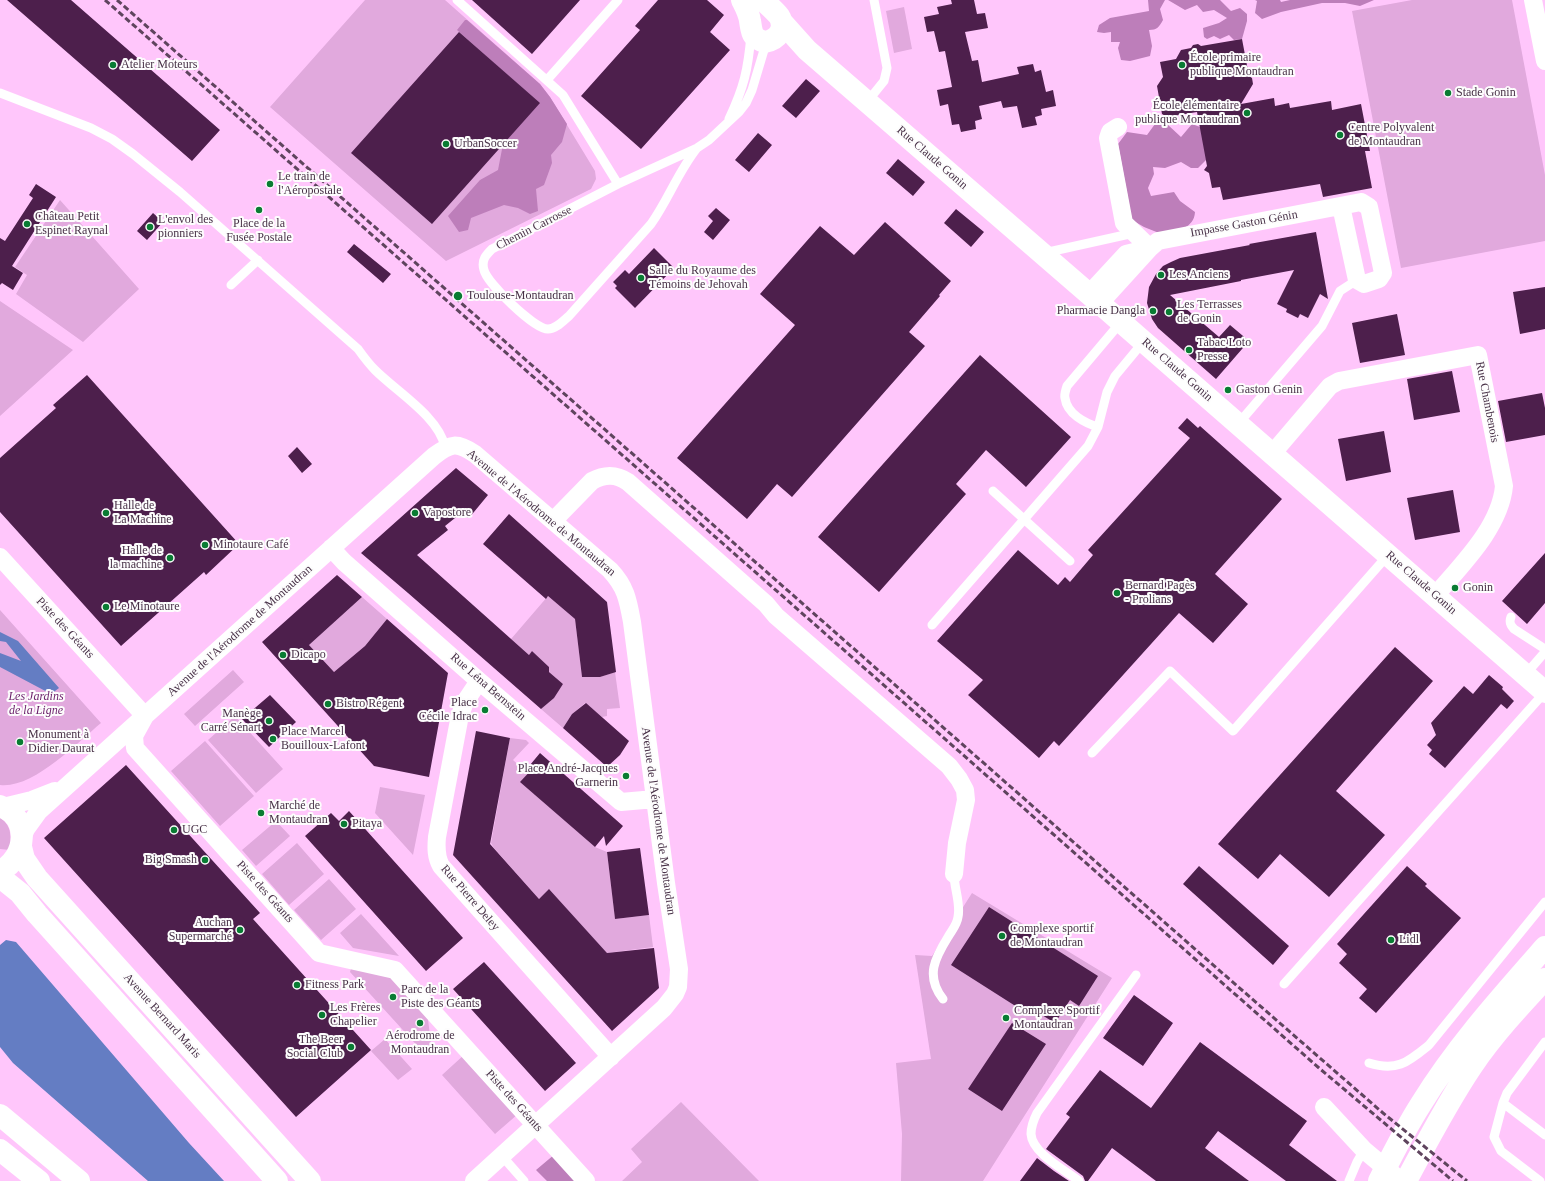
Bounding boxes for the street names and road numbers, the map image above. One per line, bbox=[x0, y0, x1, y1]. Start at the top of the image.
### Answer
street label: Rue Claude Gonin bbox=[894, 123, 970, 193]
street label: Chemin Carrosse bbox=[494, 203, 574, 253]
street label: Impasse Gaston Génin bbox=[1189, 207, 1299, 241]
street label: Rue Claude Gonin bbox=[1139, 335, 1215, 405]
street label: Rue Chambenois bbox=[1472, 360, 1502, 444]
street label: Avenue de l'Aérodrome de Montaudran bbox=[464, 446, 618, 580]
street label: Rue Claude Gonin bbox=[1383, 548, 1459, 618]
street label: Avenue de l'Aérodrome de Montaudran bbox=[165, 562, 315, 700]
street label: Piste des Géants bbox=[33, 594, 97, 662]
street label: Rue Léna Bernstein bbox=[447, 650, 529, 724]
street label: Avenue de l'Aérodrome de Montaudran bbox=[638, 726, 678, 916]
street label: Piste des Géants bbox=[233, 858, 297, 926]
street label: Rue Pierre Deley bbox=[437, 862, 503, 934]
street label: Avenue Bernard Maris bbox=[120, 971, 204, 1061]
street label: Piste des Géants bbox=[482, 1067, 546, 1135]

